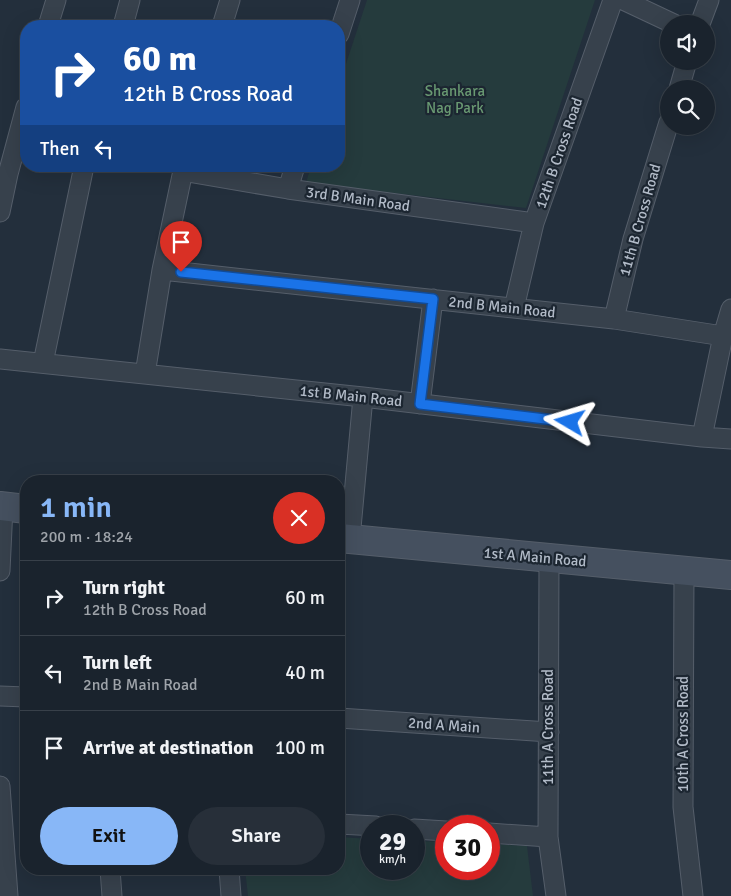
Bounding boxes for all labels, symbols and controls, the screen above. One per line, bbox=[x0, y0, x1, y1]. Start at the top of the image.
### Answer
map controls bbox=[660, 15, 715, 135]
button: sound bbox=[660, 15, 715, 70]
text: 60 m bbox=[123, 37, 197, 80]
icon: right bbox=[40, 40, 105, 105]
text: 12th B Cross Road bbox=[123, 80, 293, 107]
button: search bbox=[660, 80, 715, 135]
park label: Shankara Nag Park bbox=[425, 82, 485, 117]
street label: 12th B Cross Road bbox=[532, 95, 586, 211]
icon: left bbox=[90, 135, 118, 163]
text: Then bbox=[40, 137, 80, 161]
street label: 11th B Cross Road bbox=[615, 162, 665, 278]
street label: 3rd B Main Road bbox=[305, 183, 411, 215]
pin bbox=[160, 221, 202, 272]
icon: arrive bbox=[167, 228, 195, 256]
street label: 2nd B Main Road bbox=[448, 292, 556, 322]
street label: 1st B Main Road bbox=[299, 382, 403, 410]
position arrow bbox=[543, 395, 595, 447]
text: 1 min bbox=[40, 489, 112, 526]
button: close bbox=[273, 492, 325, 544]
text: 200 m · 18:24 bbox=[40, 527, 133, 547]
street label: 1st A Main Road bbox=[483, 544, 587, 570]
text: Turn right bbox=[83, 576, 165, 600]
icon: right bbox=[40, 584, 68, 612]
text: 60 m bbox=[285, 586, 325, 610]
text: 12th B Cross Road bbox=[83, 600, 207, 620]
text: Turn left bbox=[83, 651, 152, 675]
icon: left bbox=[40, 659, 68, 687]
text: 40 m bbox=[285, 661, 325, 685]
street label: 11th A Cross Road bbox=[539, 669, 557, 785]
text: 2nd B Main Road bbox=[83, 675, 197, 695]
street label: 10th A Cross Road bbox=[674, 676, 692, 792]
street label: 2nd A Main bbox=[407, 714, 481, 736]
icon: arrive bbox=[40, 734, 68, 762]
text: Arrive at destination bbox=[83, 736, 254, 760]
text: 100 m bbox=[275, 736, 325, 760]
button: Exit bbox=[40, 807, 178, 865]
button: Share bbox=[188, 807, 325, 865]
speed limit sign: 30 bbox=[435, 815, 500, 880]
text: 29 bbox=[379, 826, 406, 857]
text: km/h bbox=[379, 852, 406, 867]

